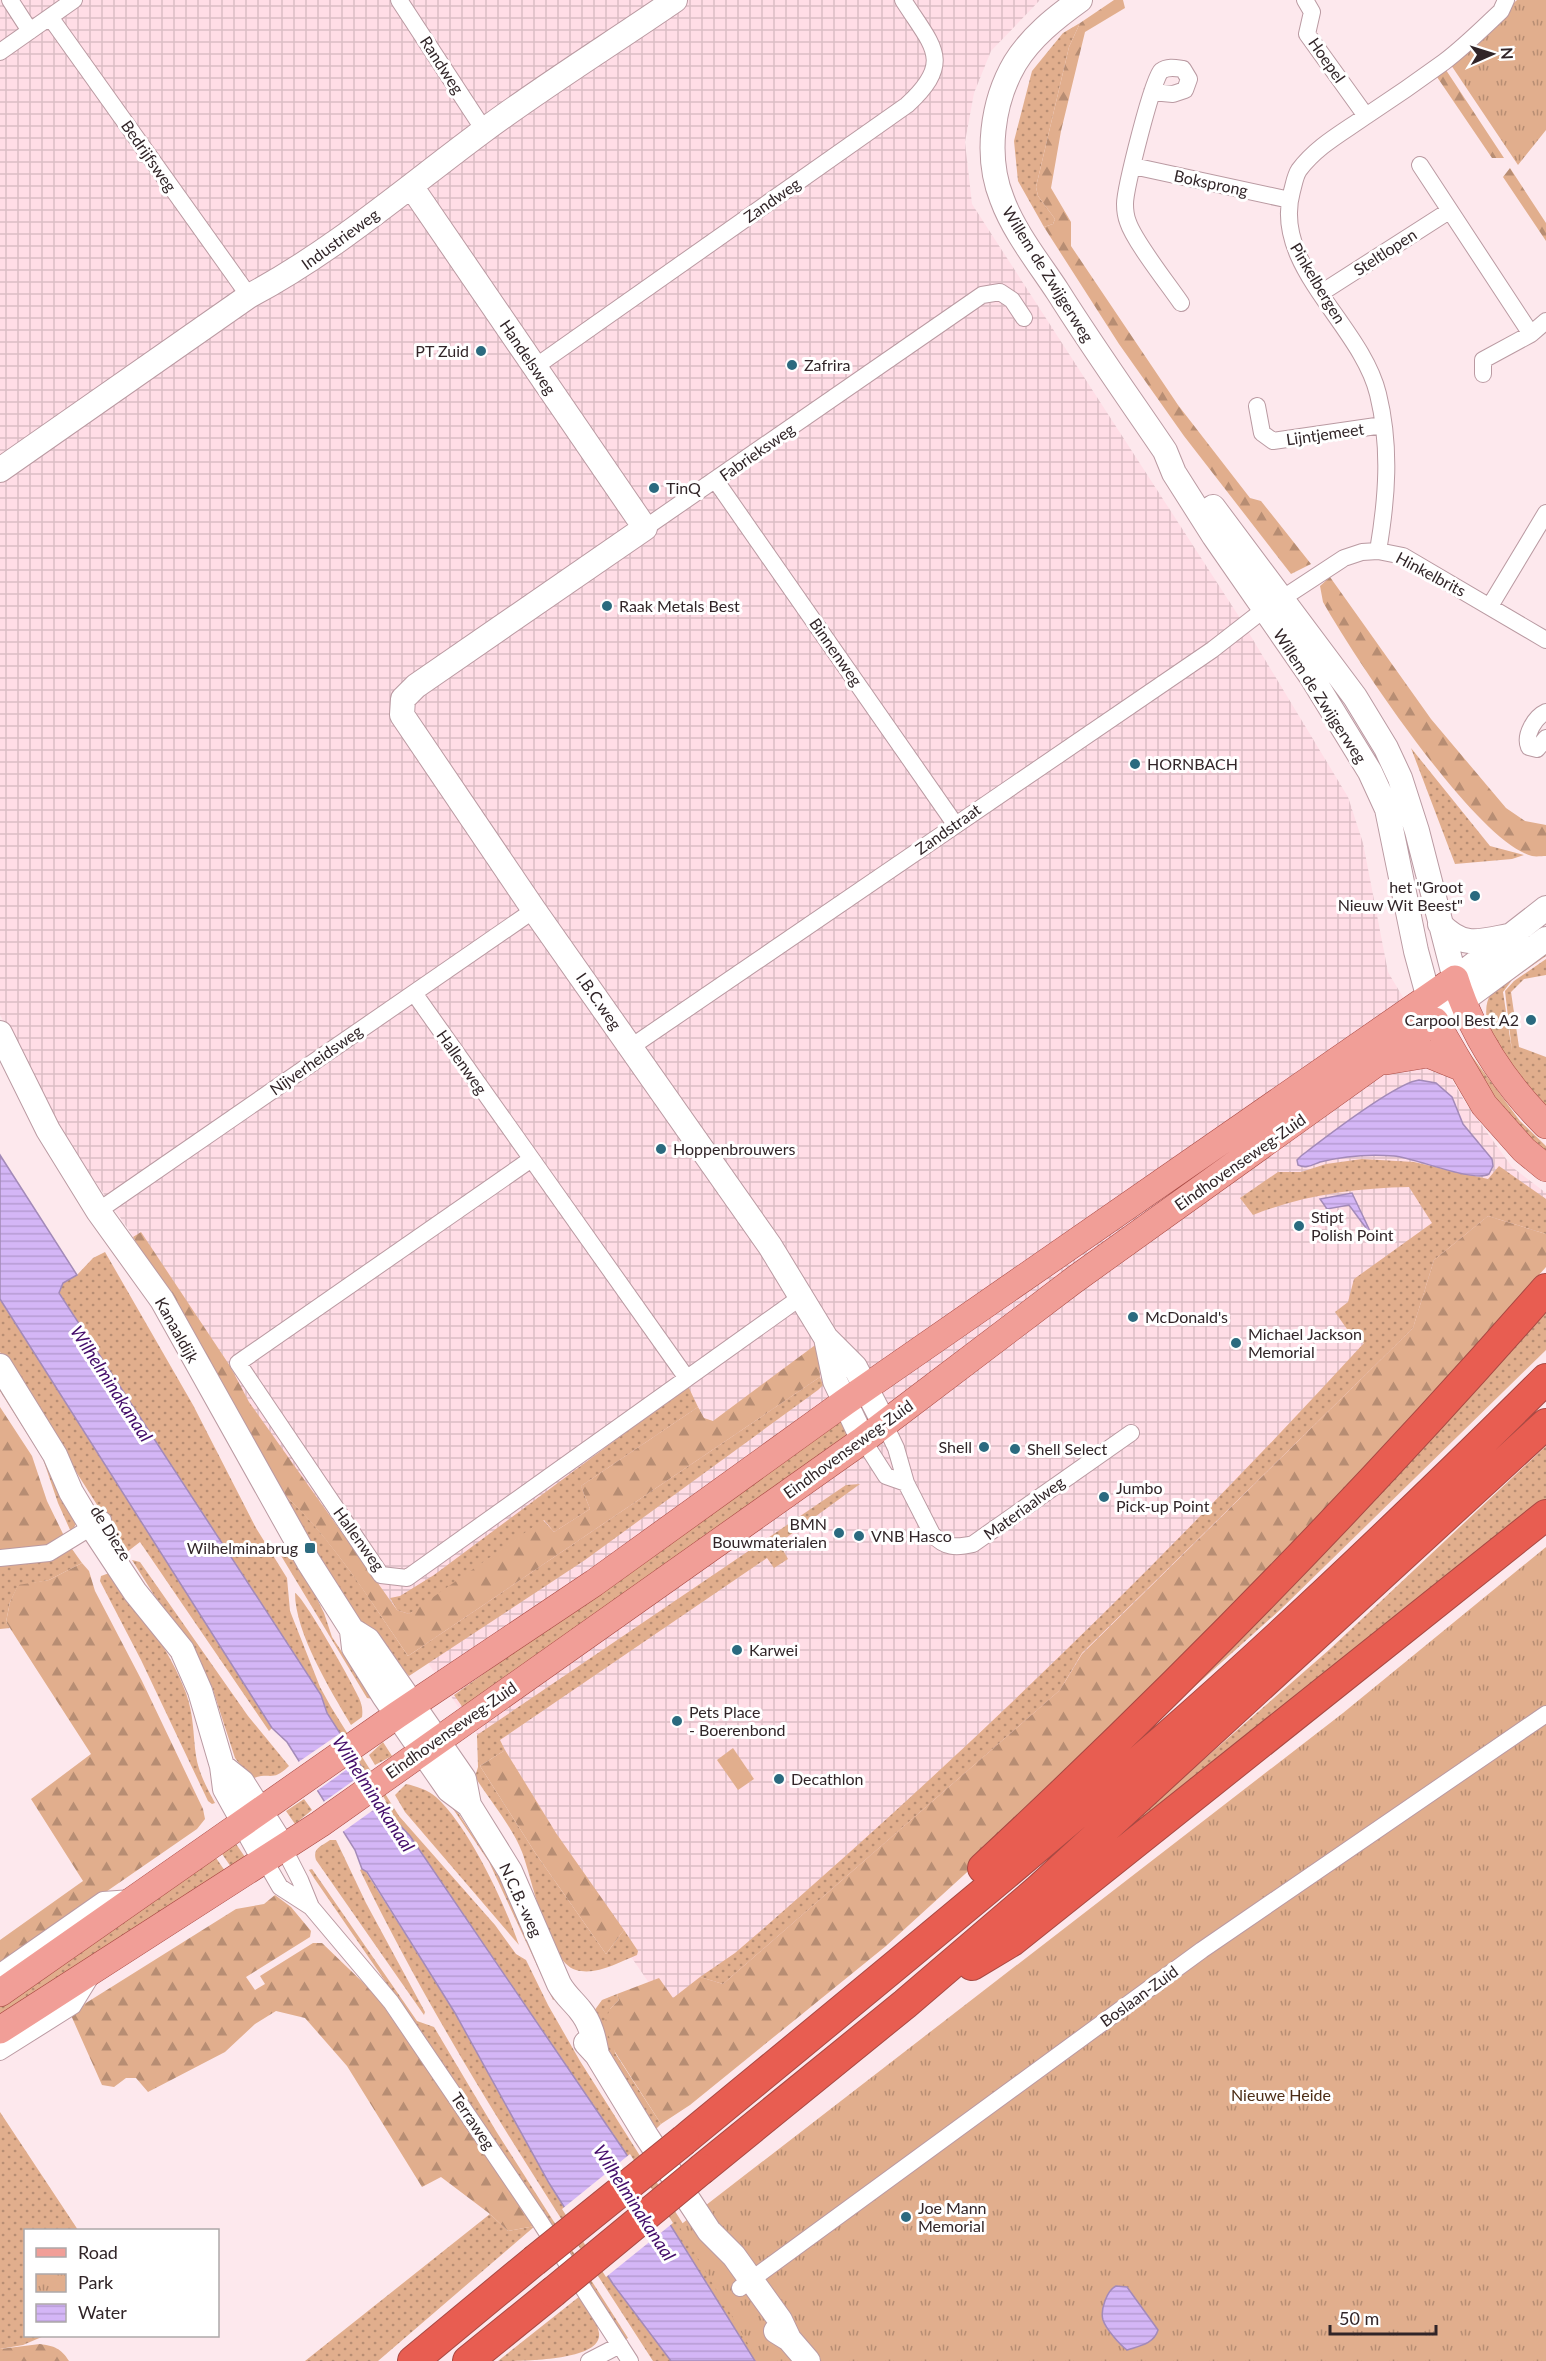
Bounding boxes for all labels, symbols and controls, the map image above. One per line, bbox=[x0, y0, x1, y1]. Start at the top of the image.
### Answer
north arrow bbox=[1462, 24, 1522, 84]
street label: Randweg bbox=[417, 32, 468, 97]
street label: Hoepel bbox=[1305, 34, 1350, 86]
text: N bbox=[1498, 47, 1517, 60]
street label: Bedrijfsweg bbox=[118, 116, 181, 195]
street label: Boksprong bbox=[1172, 165, 1250, 200]
street label: Zandweg bbox=[740, 173, 804, 226]
street label: Willem de Zwijgerweg bbox=[999, 202, 1098, 345]
street label: Industrieweg bbox=[297, 204, 382, 273]
street label: Steltlopen bbox=[1350, 224, 1420, 279]
street label: Pinkelbergen bbox=[1287, 239, 1350, 327]
street label: Handelsweg bbox=[496, 316, 560, 398]
place label: PT Zuid bbox=[415, 341, 469, 360]
marker: PT Zuid bbox=[474, 344, 488, 358]
place label: Zafrira bbox=[804, 355, 850, 374]
marker: Zafrira bbox=[785, 358, 799, 372]
street label: Fabrieksweg bbox=[716, 419, 798, 484]
street label: Lijntjemeet bbox=[1285, 419, 1365, 448]
place label: TinQ bbox=[666, 478, 701, 497]
marker: TinQ bbox=[647, 481, 661, 495]
street label: Hinkelbrits bbox=[1393, 547, 1469, 600]
place label: Raak Metals Best bbox=[619, 596, 740, 615]
marker: Raak Metals Best bbox=[600, 599, 614, 613]
street label: Binnenweg bbox=[806, 614, 867, 689]
street label: Willem de Zwijgerweg bbox=[1270, 625, 1371, 766]
place label: HORNBACH bbox=[1147, 754, 1238, 773]
marker: HORNBACH bbox=[1128, 757, 1142, 771]
street label: Zandstraat bbox=[911, 799, 984, 858]
place label: het "Groot Nieuw Wit Beest" bbox=[1338, 877, 1463, 914]
marker: het "Groot Nieuw Wit Beest" bbox=[1468, 889, 1482, 903]
street label: I.B.C.weg bbox=[573, 968, 626, 1033]
place label: Carpool Best A2 bbox=[1405, 1010, 1519, 1029]
marker: Carpool Best A2 bbox=[1524, 1013, 1538, 1027]
street label: Nijverheidsweg bbox=[266, 1021, 366, 1098]
street label: Hallenweg bbox=[433, 1026, 491, 1097]
street label: Eindhovenseweg-Zuid bbox=[1171, 1109, 1309, 1214]
place label: Hoppenbrouwers bbox=[673, 1139, 795, 1158]
marker: Hoppenbrouwers bbox=[654, 1142, 668, 1156]
place label: Stipt Polish Point bbox=[1311, 1207, 1394, 1244]
marker: Stipt Polish Point bbox=[1292, 1219, 1306, 1233]
street label: Kanaaldijk bbox=[152, 1294, 204, 1367]
place label: McDonald's bbox=[1145, 1307, 1228, 1326]
marker: McDonald's bbox=[1126, 1310, 1140, 1324]
water label: Wilhelminakanaal bbox=[66, 1321, 158, 1446]
place label: Michael Jackson Memorial bbox=[1248, 1324, 1362, 1361]
marker: Michael Jackson Memorial bbox=[1229, 1336, 1243, 1350]
street label: Eindhovenseweg-Zuid bbox=[779, 1395, 916, 1502]
place label: Shell bbox=[939, 1437, 972, 1456]
place label: Shell Select bbox=[1027, 1439, 1108, 1458]
marker: Shell bbox=[977, 1440, 991, 1454]
marker: Shell Select bbox=[1008, 1442, 1022, 1456]
street label: Materiaalweg bbox=[980, 1472, 1068, 1543]
place label: Jumbo Pick-up Point bbox=[1116, 1478, 1210, 1515]
marker: Jumbo Pick-up Point bbox=[1097, 1490, 1111, 1504]
street label: de Dieze bbox=[87, 1502, 136, 1564]
street label: Hallenweg bbox=[330, 1503, 389, 1574]
place label: BMN Bouwmaterialen bbox=[712, 1514, 827, 1551]
marker: BMN Bouwmaterialen bbox=[832, 1526, 846, 1540]
place label: VNB Hasco bbox=[871, 1526, 952, 1545]
marker: VNB Hasco bbox=[852, 1529, 866, 1543]
place label: Wilhelminabrug bbox=[187, 1538, 298, 1557]
marker: Wilhelminabrug bbox=[303, 1541, 317, 1555]
place label: Karwei bbox=[749, 1640, 798, 1659]
marker: Karwei bbox=[730, 1643, 744, 1657]
street label: Eindhovenseweg-Zuid bbox=[382, 1677, 520, 1782]
place label: Pets Place - Boerenbond bbox=[689, 1702, 786, 1739]
marker: Pets Place - Boerenbond bbox=[670, 1714, 684, 1728]
water label: Wilhelminakanaal bbox=[328, 1731, 420, 1856]
place label: Decathlon bbox=[791, 1769, 863, 1788]
marker: Decathlon bbox=[772, 1772, 786, 1786]
street label: N.C.B.-weg bbox=[496, 1860, 547, 1940]
street label: Boslaan-Zuid bbox=[1096, 1961, 1181, 2030]
park label: Nieuwe Heide bbox=[1231, 2085, 1331, 2104]
street label: Terraweg bbox=[447, 2089, 499, 2153]
water label: Wilhelminakanaal bbox=[589, 2140, 681, 2265]
place label: Joe Mann Memorial bbox=[918, 2198, 987, 2235]
marker: Joe Mann Memorial bbox=[899, 2210, 913, 2224]
legend bbox=[24, 2229, 219, 2337]
text: Road bbox=[78, 2241, 118, 2263]
text: Park bbox=[78, 2271, 114, 2293]
scale bar bbox=[1330, 2298, 1436, 2336]
text: Water bbox=[78, 2301, 127, 2323]
text: 50 m bbox=[1339, 2307, 1379, 2329]

